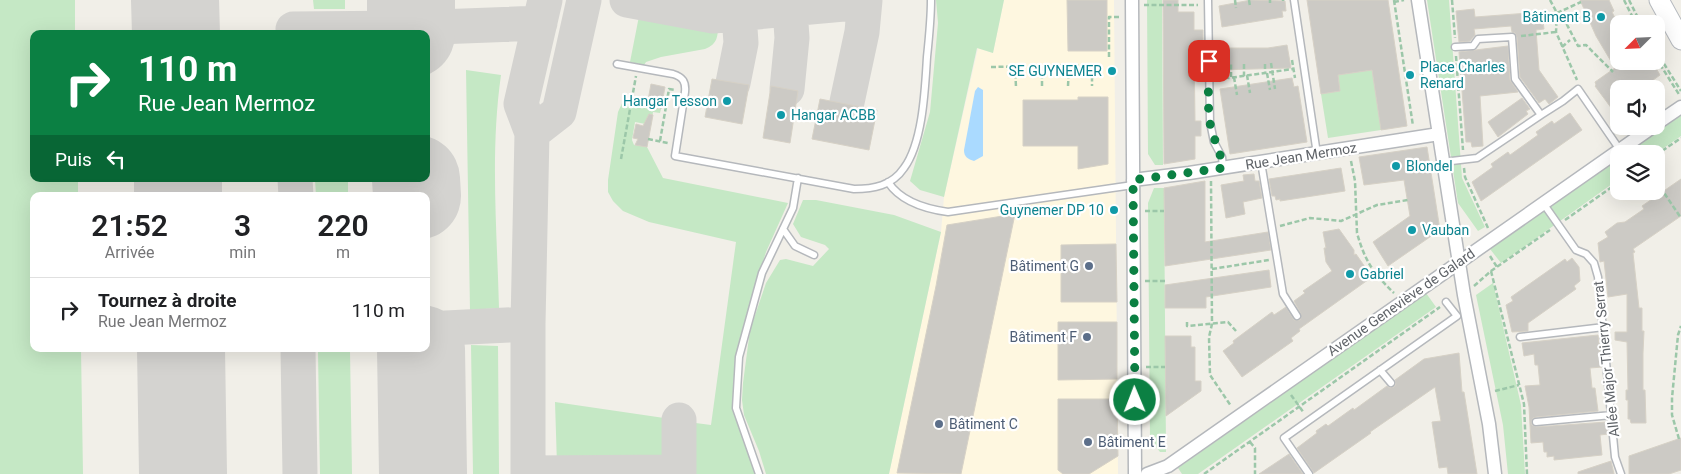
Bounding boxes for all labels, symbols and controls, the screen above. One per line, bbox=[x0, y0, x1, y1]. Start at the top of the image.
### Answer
place label: Bâtiment B bbox=[1522, 9, 1591, 25]
marker: Bâtiment B bbox=[1595, 11, 1607, 23]
north arrow bbox=[1610, 15, 1665, 70]
map controls bbox=[1610, 15, 1665, 200]
pin bbox=[1188, 40, 1230, 82]
icon: arrive bbox=[1195, 47, 1223, 75]
text: 110 m bbox=[138, 49, 237, 90]
icon: right bbox=[55, 50, 120, 115]
place label: Place Charles Renard bbox=[1420, 59, 1505, 91]
place label: SE GUYNEMER bbox=[1008, 63, 1102, 79]
marker: SE GUYNEMER bbox=[1106, 65, 1118, 77]
marker: Place Charles Renard bbox=[1404, 69, 1416, 81]
button: sound bbox=[1610, 80, 1665, 135]
text: Rue Jean Mermoz bbox=[138, 91, 315, 116]
place label: Hangar Tesson bbox=[623, 93, 717, 109]
marker: Hangar Tesson bbox=[721, 95, 733, 107]
place label: Hangar ACBB bbox=[791, 107, 876, 123]
marker: Hangar ACBB bbox=[775, 109, 787, 121]
street label: Rue Jean Mermoz bbox=[1244, 139, 1358, 173]
icon: left bbox=[102, 145, 130, 173]
button: layers bbox=[1610, 145, 1665, 200]
text: Puis bbox=[55, 148, 92, 171]
place label: Blondel bbox=[1406, 158, 1453, 174]
marker: Blondel bbox=[1390, 160, 1402, 172]
place label: Guynemer DP 10 bbox=[1000, 202, 1104, 218]
marker: Guynemer DP 10 bbox=[1108, 204, 1120, 216]
text: 21:52 bbox=[91, 208, 168, 243]
text: 3 bbox=[234, 208, 251, 243]
text: 220 bbox=[317, 208, 369, 243]
place label: Vauban bbox=[1422, 222, 1469, 238]
marker: Vauban bbox=[1406, 224, 1418, 236]
text: Arrivée bbox=[105, 243, 155, 262]
text: min bbox=[229, 243, 256, 262]
text: m bbox=[336, 243, 350, 262]
street label: Avenue Geneviève de Galard bbox=[1324, 245, 1478, 359]
place label: Bâtiment G bbox=[1010, 258, 1079, 274]
marker: Bâtiment G bbox=[1083, 260, 1095, 272]
place label: Gabriel bbox=[1360, 266, 1404, 282]
marker: Gabriel bbox=[1344, 268, 1356, 280]
street label: Allée Major Thierry Serrat bbox=[1590, 280, 1622, 438]
text: Tournez à droite bbox=[98, 289, 237, 312]
icon: right bbox=[55, 296, 83, 324]
text: 110 m bbox=[352, 299, 405, 322]
text: Rue Jean Mermoz bbox=[98, 312, 227, 331]
place label: Bâtiment F bbox=[1009, 329, 1077, 345]
marker: Bâtiment F bbox=[1081, 331, 1093, 343]
position arrow bbox=[1108, 373, 1160, 425]
place label: Bâtiment C bbox=[949, 416, 1018, 432]
marker: Bâtiment C bbox=[933, 418, 945, 430]
place label: Bâtiment E bbox=[1098, 434, 1166, 450]
marker: Bâtiment E bbox=[1082, 436, 1094, 448]

